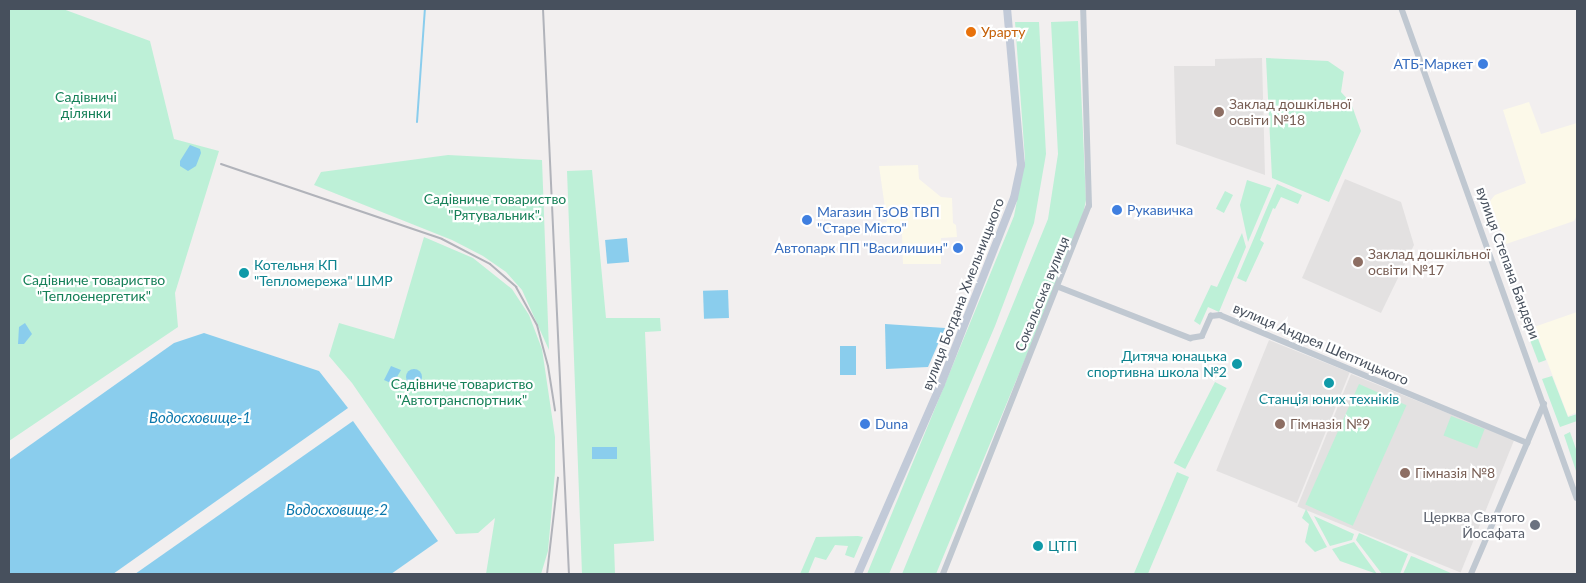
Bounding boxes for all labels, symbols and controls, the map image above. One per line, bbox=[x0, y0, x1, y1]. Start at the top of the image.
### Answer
place label: Урарту bbox=[981, 24, 1026, 40]
marker: Урарту bbox=[965, 26, 977, 38]
place label: АТБ-Маркет bbox=[1393, 56, 1473, 72]
marker: АТБ-Маркет bbox=[1477, 58, 1489, 70]
park label: Садівничі ділянки bbox=[55, 89, 117, 121]
place label: Заклад дошкільної освіти №18 bbox=[1229, 96, 1351, 128]
marker: Заклад дошкільної освіти №18 bbox=[1213, 106, 1225, 118]
street label: вулиця Степана Бандери bbox=[1473, 185, 1543, 341]
park label: Садівниче товариство "Рятувальник". bbox=[424, 191, 566, 223]
street label: вулиця Богдана Хмельницького bbox=[919, 196, 1007, 392]
place label: Рукавичка bbox=[1127, 202, 1193, 218]
place label: Магазин ТзОВ ТВП "Старе Місто" bbox=[817, 204, 940, 236]
marker: Рукавичка bbox=[1111, 204, 1123, 216]
marker: Магазин ТзОВ ТВП "Старе Місто" bbox=[801, 214, 813, 226]
street label: Сокальська вулиця bbox=[1011, 234, 1073, 354]
place label: Автопарк ПП "Василишин" bbox=[775, 240, 948, 256]
marker: Автопарк ПП "Василишин" bbox=[952, 242, 964, 254]
place label: Заклад дошкільної освіти №17 bbox=[1368, 246, 1490, 278]
marker: Заклад дошкільної освіти №17 bbox=[1352, 256, 1364, 268]
place label: Котельня КП "Тепломережа" ШМР bbox=[254, 257, 393, 290]
marker: Котельня КП "Тепломережа" ШМР bbox=[238, 267, 250, 279]
park label: Садівниче товариство "Теплоенергетик" bbox=[23, 272, 165, 304]
street label: вулиця Андрея Шептицького bbox=[1231, 299, 1411, 389]
place label: Дитяча юнацька спортивна школа №2 bbox=[1087, 348, 1227, 381]
marker: Дитяча юнацька спортивна школа №2 bbox=[1231, 358, 1243, 370]
park label: Садівниче товариство "Автотранспортник" bbox=[391, 376, 533, 408]
marker: Станція юних техніків bbox=[1323, 377, 1335, 389]
place label: Станція юних техніків bbox=[1259, 391, 1399, 407]
water label: Водосховище-1 bbox=[149, 409, 251, 427]
place label: Duna bbox=[875, 416, 908, 432]
place label: Гімназія №9 bbox=[1290, 416, 1370, 432]
marker: Duna bbox=[859, 418, 871, 430]
marker: Гімназія №9 bbox=[1274, 418, 1286, 430]
place label: Гімназія №8 bbox=[1415, 465, 1495, 481]
marker: Гімназія №8 bbox=[1399, 467, 1411, 479]
water label: Водосховище-2 bbox=[286, 501, 388, 519]
place label: Церква Святого Йосафата bbox=[1423, 509, 1525, 542]
marker: Церква Святого Йосафата bbox=[1529, 519, 1541, 531]
place label: ЦТП bbox=[1048, 538, 1077, 554]
marker: ЦТП bbox=[1032, 540, 1044, 552]

